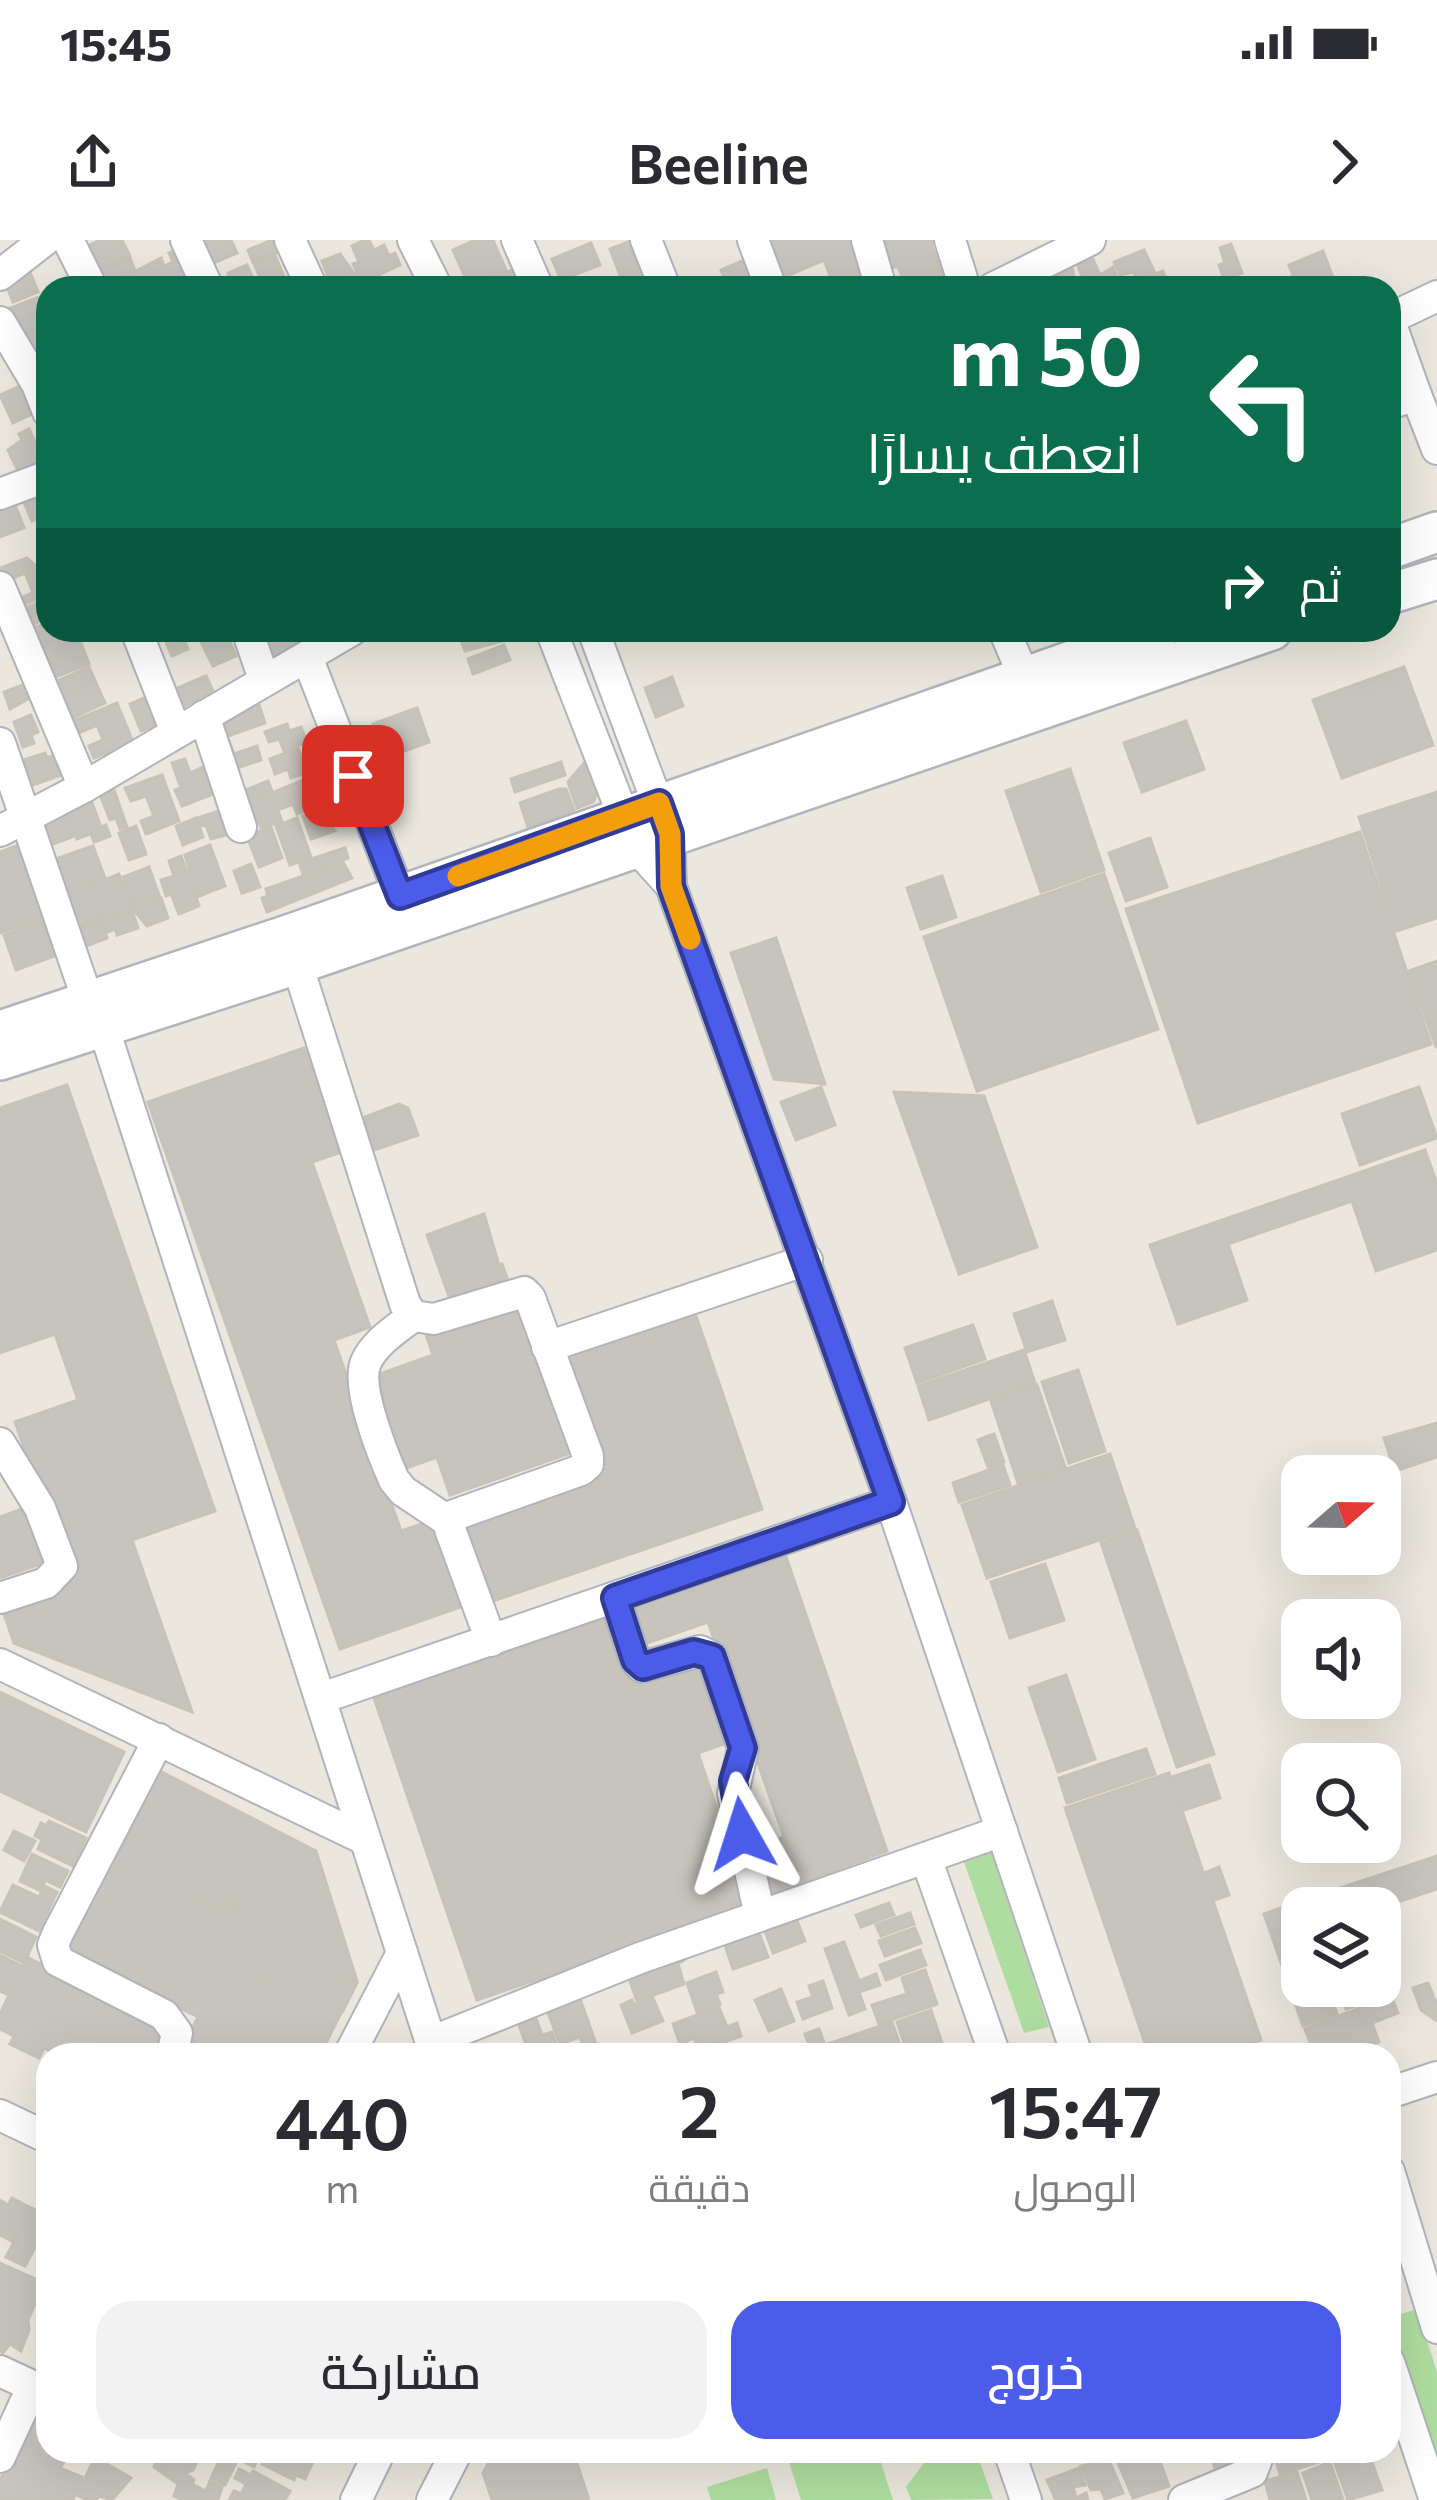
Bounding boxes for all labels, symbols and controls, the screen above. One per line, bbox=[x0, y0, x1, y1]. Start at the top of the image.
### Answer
text: 15:45 bbox=[60, 15, 172, 70]
icon: share bbox=[60, 129, 126, 195]
text: Beeline bbox=[628, 129, 809, 195]
icon: forward bbox=[1311, 129, 1377, 195]
text: 50 m bbox=[949, 301, 1143, 403]
icon: left bbox=[1185, 324, 1341, 480]
text: انعطف يسارًا bbox=[866, 418, 1143, 484]
icon: right bbox=[1209, 552, 1275, 618]
text: ثم bbox=[1299, 556, 1341, 611]
pin bbox=[302, 725, 404, 827]
icon: arrive bbox=[320, 743, 386, 809]
north arrow bbox=[1281, 1455, 1401, 1575]
map controls bbox=[1281, 1455, 1401, 2007]
button: sound bbox=[1281, 1599, 1401, 1719]
button: search bbox=[1281, 1743, 1401, 1863]
position arrow bbox=[679, 1771, 805, 1897]
button: layers bbox=[1281, 1887, 1401, 2007]
text: 2 bbox=[679, 2065, 720, 2153]
text: 15:47 bbox=[989, 2065, 1162, 2153]
text: 440 bbox=[275, 2077, 410, 2165]
text: دقيقة bbox=[649, 2162, 750, 2210]
text: الوصول bbox=[1013, 2162, 1138, 2210]
text: m bbox=[325, 2163, 359, 2211]
button: مشاركة bbox=[96, 2301, 707, 2439]
button: خروج bbox=[731, 2301, 1341, 2439]

